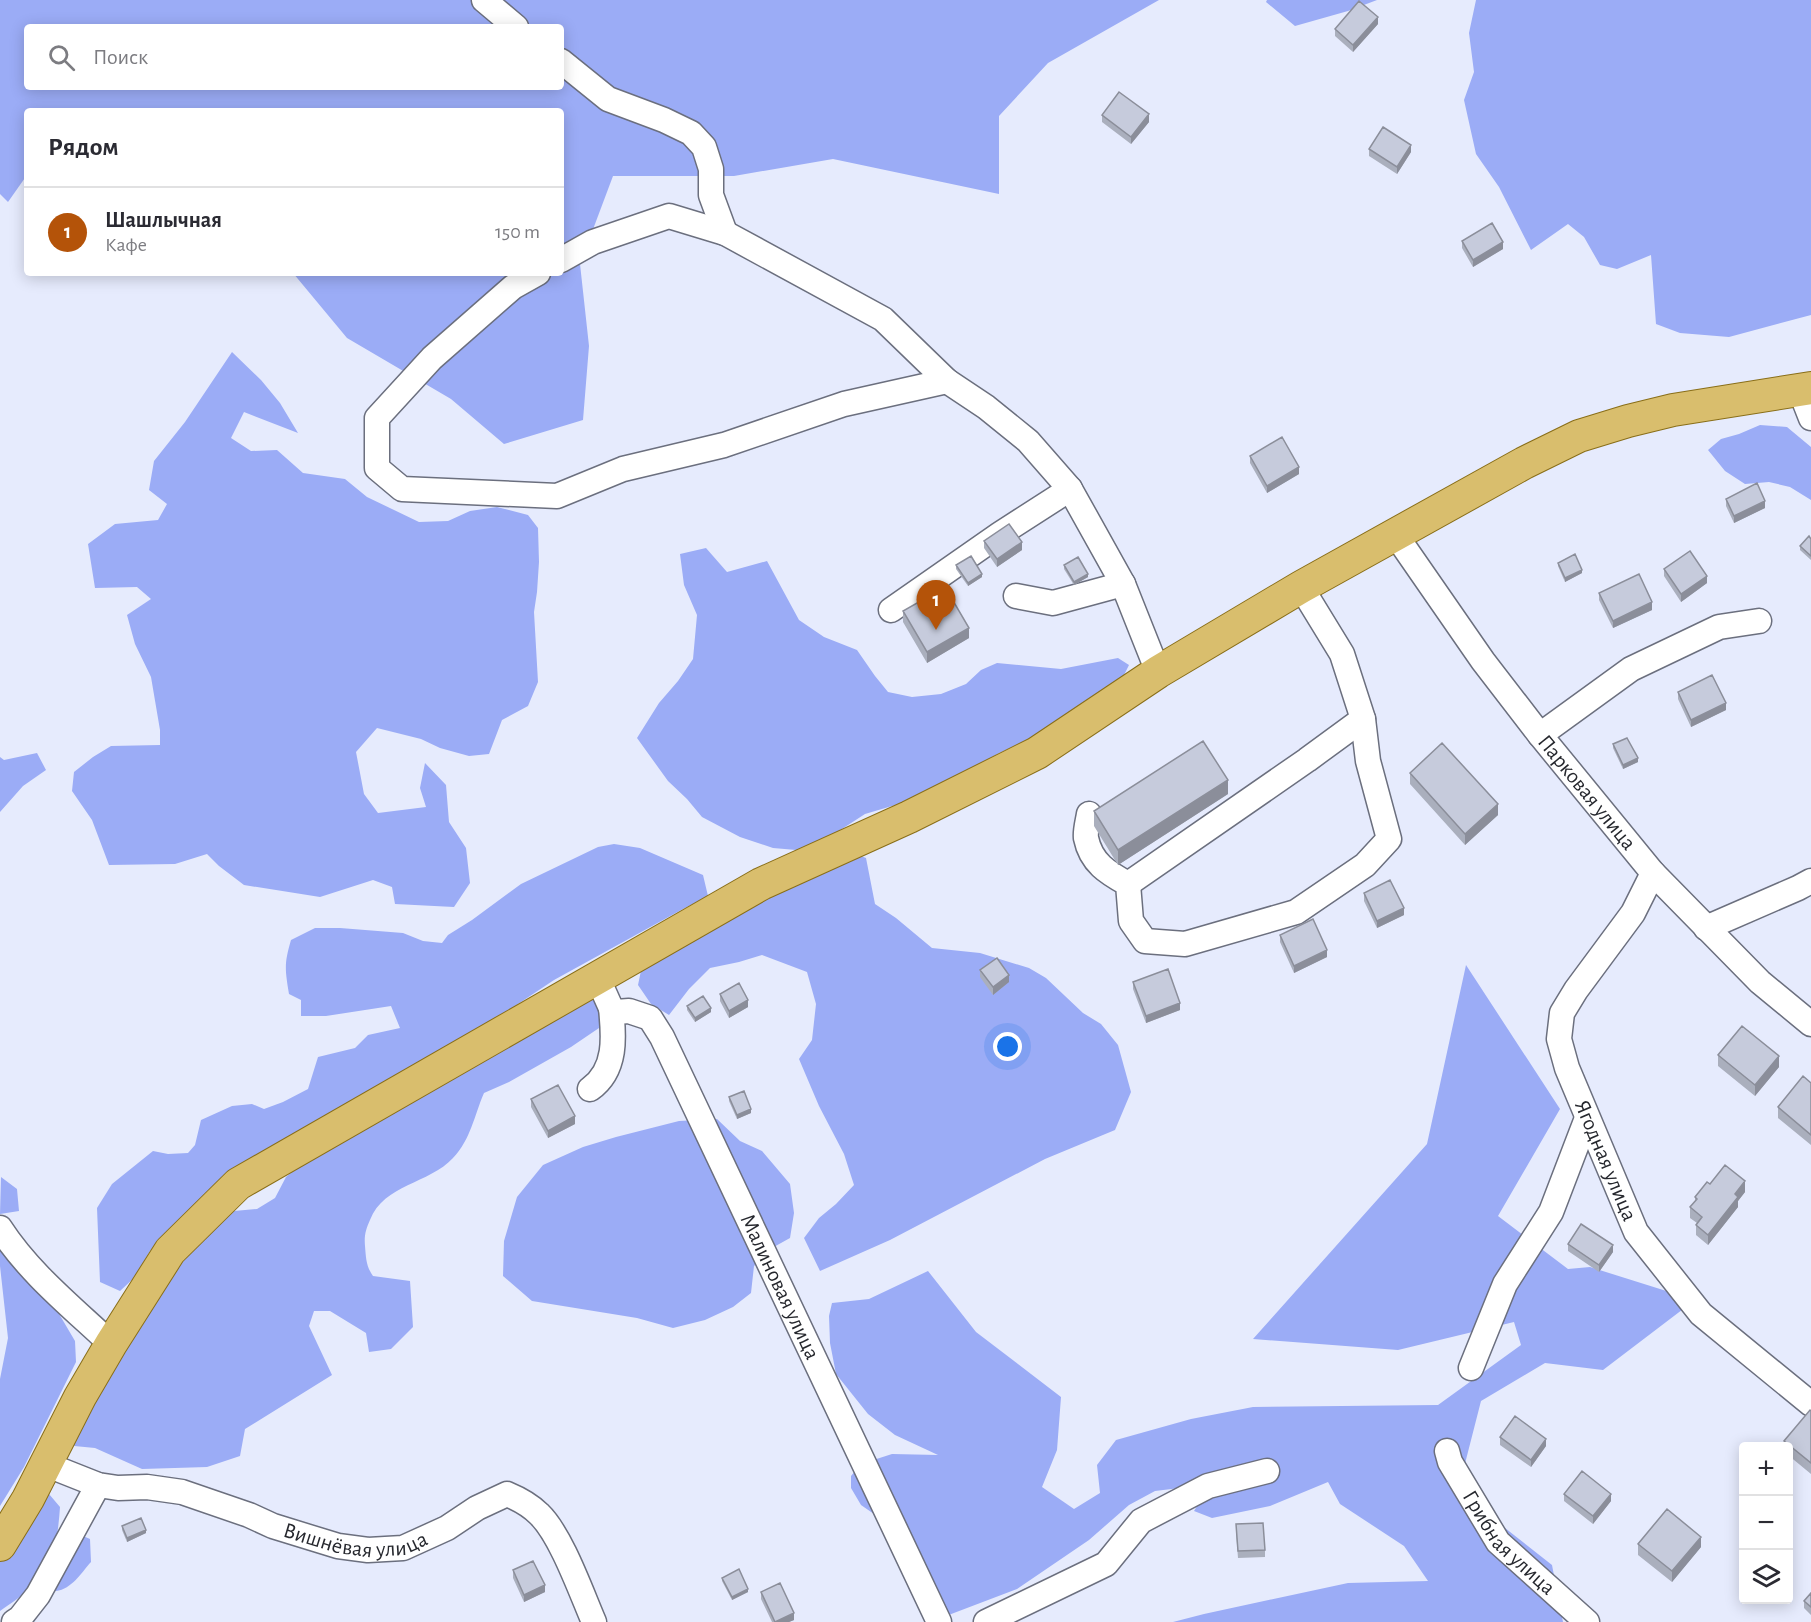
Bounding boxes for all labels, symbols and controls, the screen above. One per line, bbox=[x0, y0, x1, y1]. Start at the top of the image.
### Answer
search box bbox=[24, 24, 564, 90]
icon: search bbox=[45, 41, 78, 74]
text: Поиск bbox=[93, 46, 148, 68]
text: Рядом bbox=[48, 134, 119, 160]
text: Шашлычная bbox=[105, 209, 222, 231]
text: 1 bbox=[64, 222, 71, 242]
text: 150 m bbox=[495, 222, 540, 242]
text: Кафе bbox=[105, 235, 147, 255]
pin: 1 bbox=[916, 580, 956, 630]
street label: Парковая улица bbox=[1534, 731, 1640, 854]
your location bbox=[993, 1032, 1022, 1061]
street label: Ягодная улица bbox=[1571, 1097, 1641, 1224]
street label: Малиновая улица bbox=[736, 1211, 824, 1363]
map controls bbox=[1739, 1442, 1793, 1604]
button: + bbox=[1739, 1442, 1793, 1496]
street label: Грибная улица bbox=[1459, 1486, 1559, 1599]
button: − bbox=[1739, 1496, 1793, 1550]
street label: Вишнёвая улица bbox=[281, 1519, 431, 1561]
button: layers bbox=[1739, 1550, 1793, 1604]

